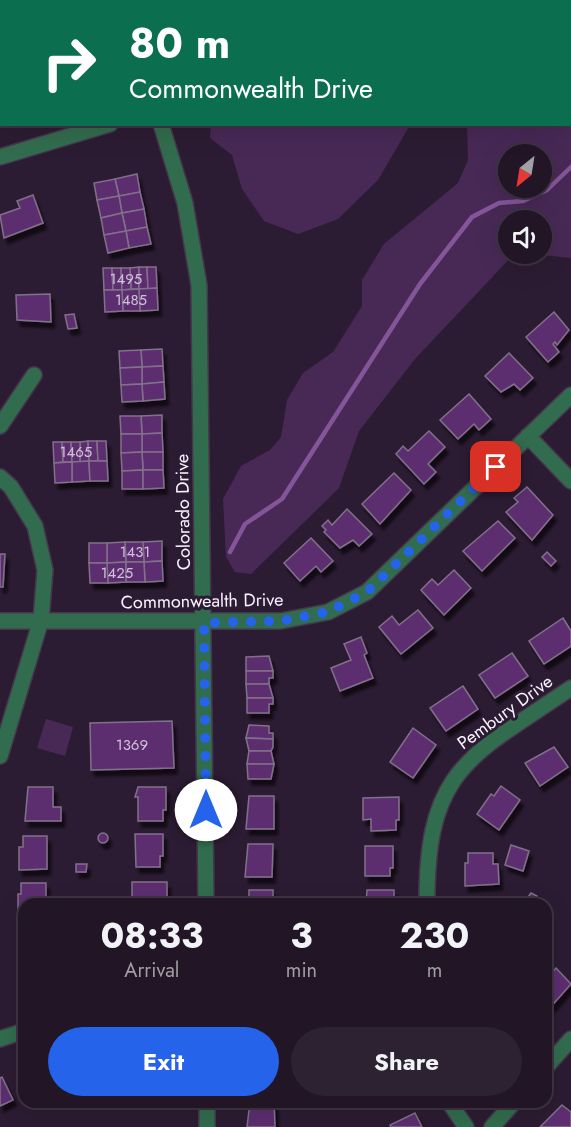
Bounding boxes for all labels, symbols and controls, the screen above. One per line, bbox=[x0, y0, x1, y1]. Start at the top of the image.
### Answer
text: 80 m bbox=[129, 13, 230, 74]
icon: right bbox=[30, 24, 108, 102]
text: Commonwealth Drive bbox=[129, 69, 373, 108]
north arrow bbox=[498, 144, 552, 198]
map controls bbox=[498, 144, 552, 264]
button: sound bbox=[498, 210, 552, 264]
house number: 1495 bbox=[110, 268, 142, 290]
house number: 1485 bbox=[115, 289, 147, 311]
house number: 1465 bbox=[60, 441, 92, 463]
pin bbox=[470, 441, 521, 492]
icon: arrive bbox=[479, 450, 512, 483]
street label: Colorado Drive bbox=[169, 454, 197, 570]
house number: 1431 bbox=[120, 541, 150, 563]
house number: 1425 bbox=[101, 562, 133, 584]
street label: Commonwealth Drive bbox=[120, 587, 284, 615]
street label: Pembury Drive bbox=[452, 668, 558, 756]
house number: 1369 bbox=[116, 734, 148, 756]
position arrow bbox=[174, 778, 238, 842]
text: 08:33 bbox=[101, 909, 203, 961]
text: 3 bbox=[290, 909, 313, 961]
text: 230 bbox=[400, 909, 469, 961]
text: Arrival bbox=[124, 956, 179, 985]
text: min bbox=[286, 956, 317, 985]
text: m bbox=[427, 956, 442, 985]
button: Exit bbox=[48, 1027, 279, 1096]
button: Share bbox=[291, 1027, 522, 1096]

